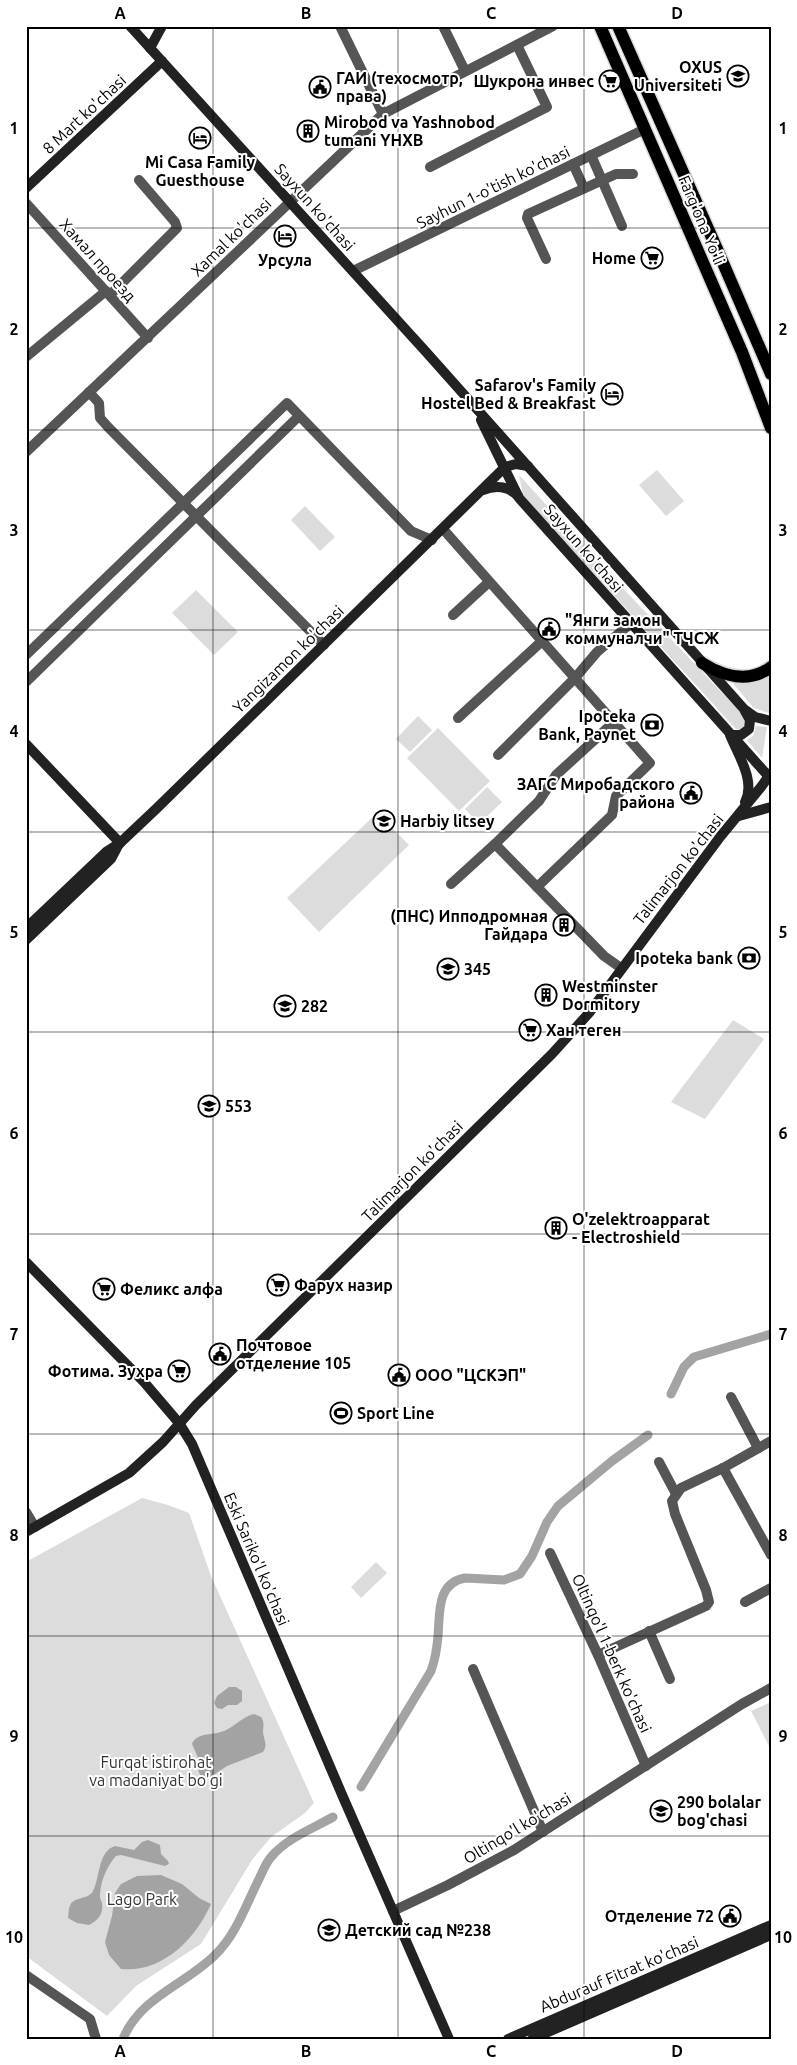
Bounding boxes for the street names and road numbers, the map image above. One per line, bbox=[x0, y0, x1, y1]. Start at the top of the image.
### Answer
street label: 8 Mart ko'chasi bbox=[39, 71, 129, 157]
street label: Sayhun 1-o'tish ko'chasi bbox=[413, 142, 573, 232]
street label: Sayxun ko'chasi bbox=[271, 160, 359, 254]
street label: Farg'ona Yo'li bbox=[675, 173, 729, 267]
street label: Xamal ko'chasi bbox=[187, 194, 275, 280]
street label: Хамал проезд bbox=[56, 215, 140, 305]
street label: Sayxun ko'chasi bbox=[541, 500, 627, 596]
street label: Yangizamon ko'chasi bbox=[229, 601, 347, 717]
street label: Talimarjon ko'chasi bbox=[629, 810, 727, 928]
street label: Talimarjon ko'chasi bbox=[358, 1117, 466, 1225]
street label: Eski Sariko'l ko'chasi bbox=[221, 1490, 293, 1628]
street label: Oltinqo'l 1-berk ko'chasi bbox=[569, 1571, 655, 1735]
street label: Oltinqo'l ko'chasi bbox=[460, 1789, 574, 1867]
street label: Abdurauf Fitrat ko'chasi bbox=[537, 1932, 701, 2016]

